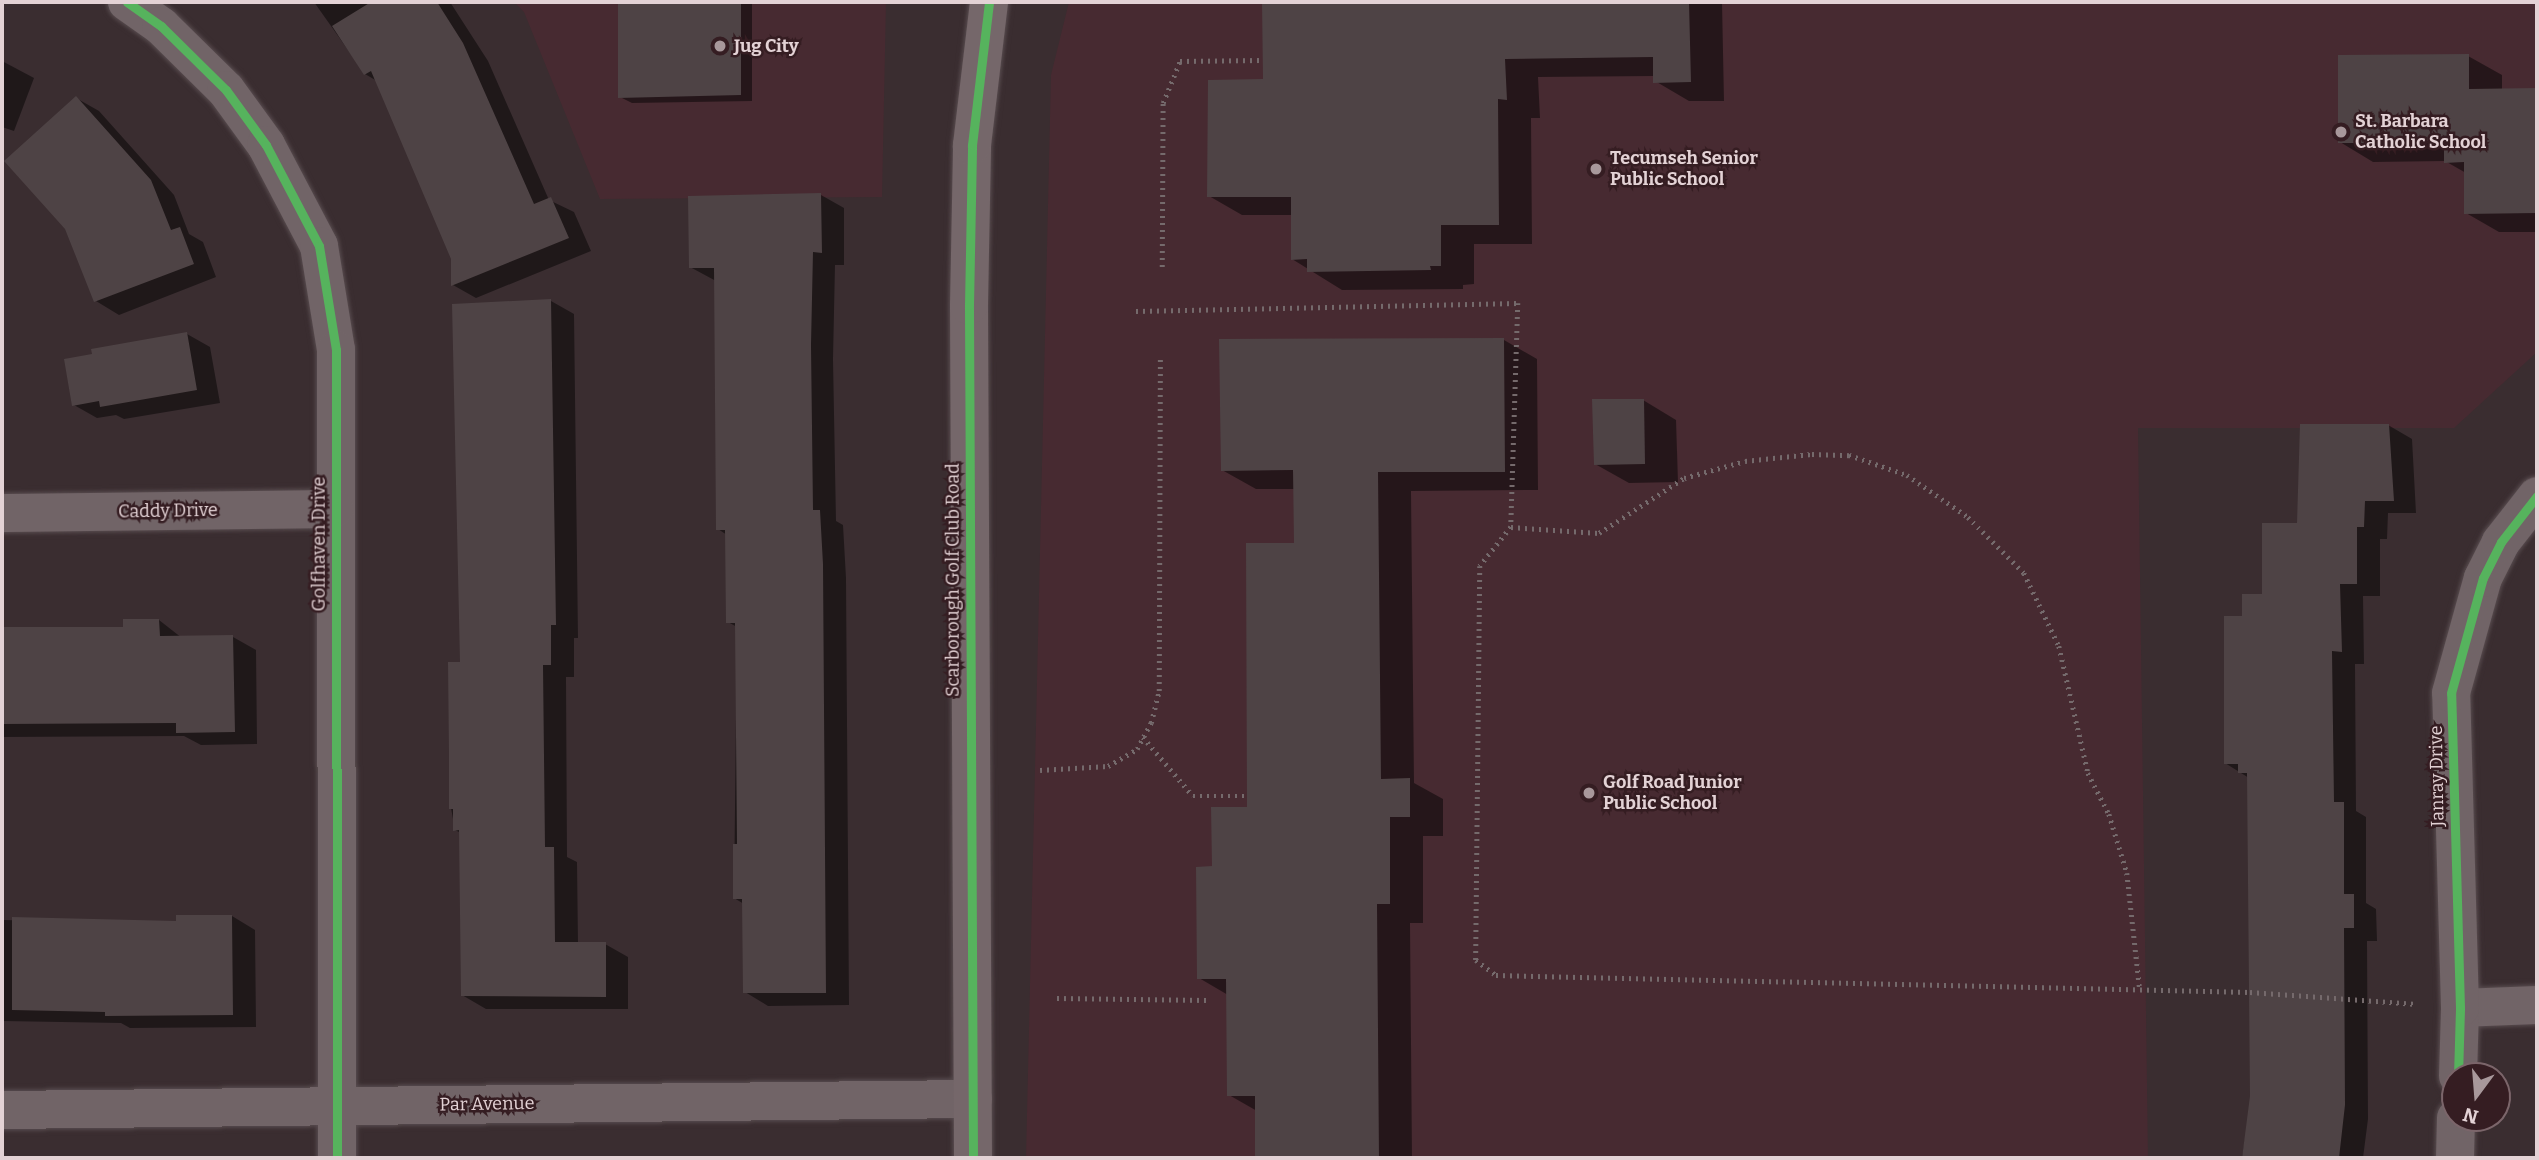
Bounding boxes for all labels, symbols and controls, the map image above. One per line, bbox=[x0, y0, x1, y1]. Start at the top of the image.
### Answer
place label: Jug City bbox=[734, 35, 799, 57]
marker: Jug City bbox=[712, 38, 728, 54]
place label: St. Barbara Catholic School bbox=[2355, 111, 2486, 154]
marker: St. Barbara Catholic School bbox=[2333, 124, 2349, 140]
place label: Tecumseh Senior Public School bbox=[1610, 148, 1758, 190]
marker: Tecumseh Senior Public School bbox=[1588, 161, 1604, 177]
street label: Scarborough Golf Club Road bbox=[942, 463, 964, 697]
street label: Golfhaven Drive bbox=[308, 477, 330, 611]
street label: Caddy Drive bbox=[118, 499, 218, 523]
street label: Janray Drive bbox=[2425, 725, 2449, 827]
place label: Golf Road Junior Public School bbox=[1603, 772, 1742, 814]
marker: Golf Road Junior Public School bbox=[1581, 785, 1597, 801]
north arrow bbox=[2441, 1062, 2511, 1132]
street label: Par Avenue bbox=[439, 1092, 535, 1116]
text: N bbox=[2460, 1103, 2481, 1129]

